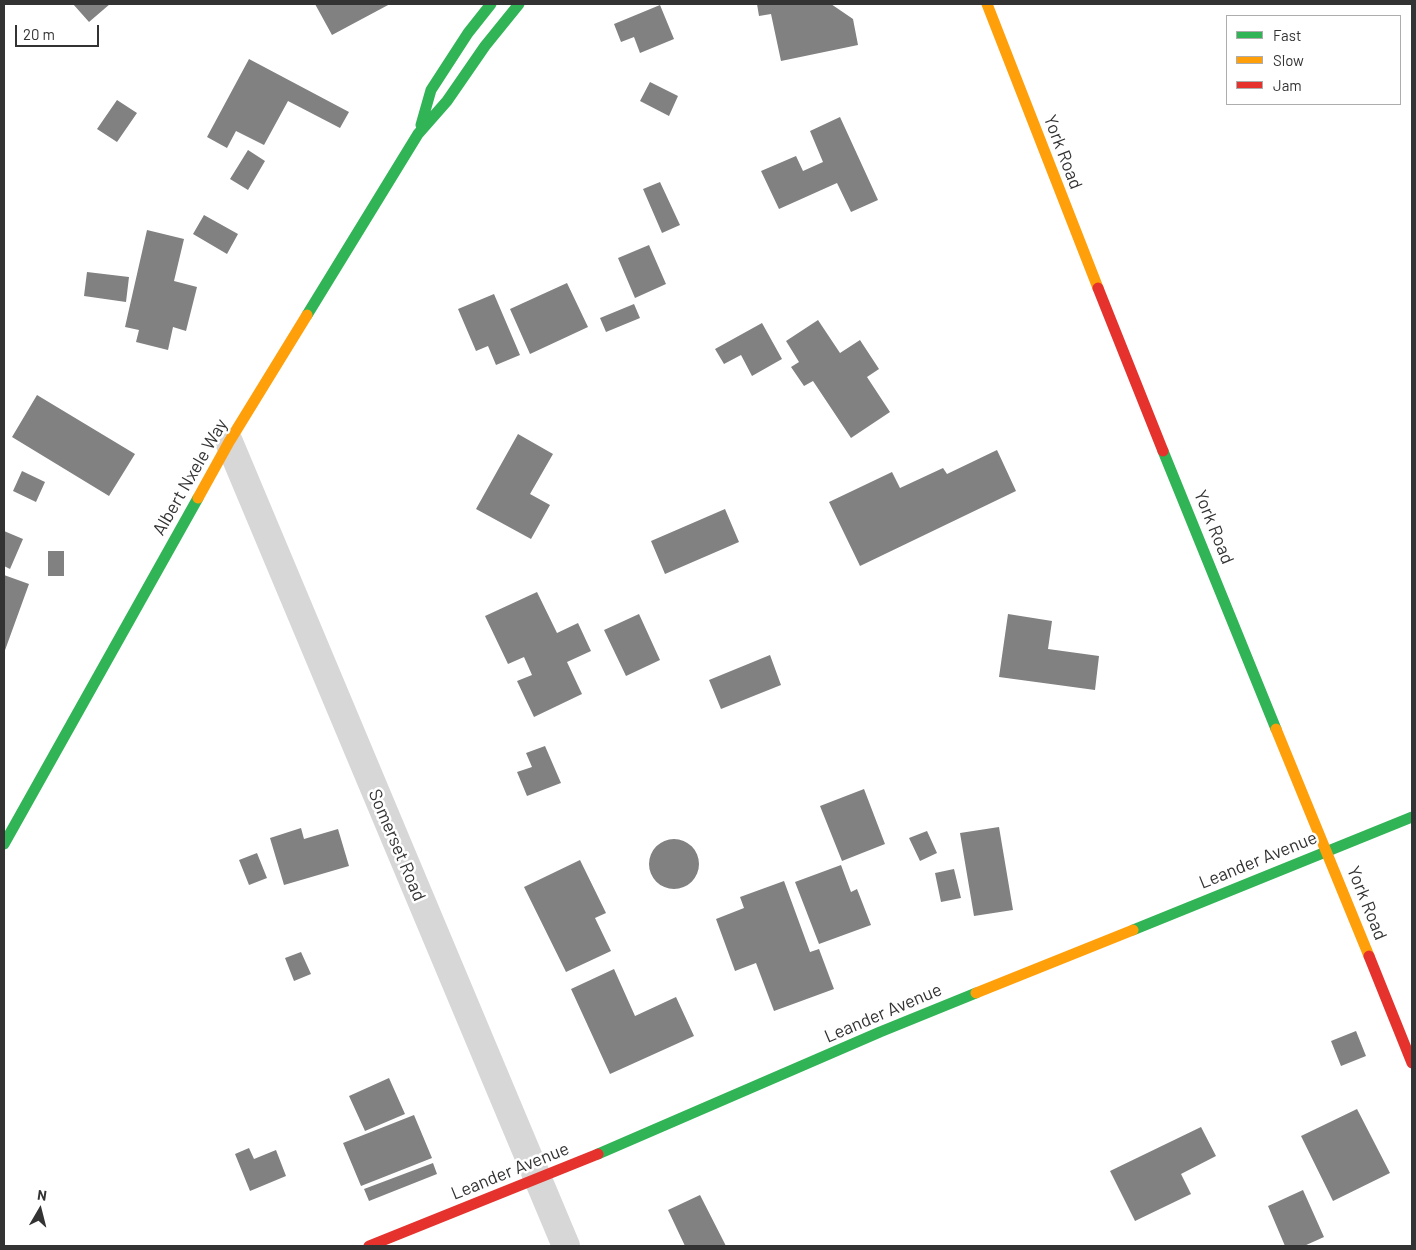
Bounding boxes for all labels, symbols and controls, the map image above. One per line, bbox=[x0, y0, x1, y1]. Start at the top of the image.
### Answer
scale bar bbox=[18, 15, 101, 47]
legend bbox=[1226, 15, 1401, 105]
text: 20 m bbox=[23, 25, 55, 43]
text: Fast bbox=[1273, 26, 1301, 44]
text: Slow bbox=[1273, 51, 1304, 69]
text: Jam bbox=[1273, 76, 1302, 94]
street label: York Road bbox=[1039, 112, 1087, 192]
street label: Albert Nxele Way bbox=[148, 415, 232, 539]
street label: York Road bbox=[1189, 487, 1239, 567]
street label: Somerset Road bbox=[364, 786, 430, 904]
street label: Leander Avenue bbox=[1196, 827, 1320, 893]
street label: York Road bbox=[1342, 863, 1392, 943]
street label: Leander Avenue bbox=[821, 979, 945, 1047]
street label: Leander Avenue bbox=[448, 1138, 572, 1204]
north arrow bbox=[15, 1185, 65, 1235]
text: N bbox=[36, 1186, 48, 1204]

